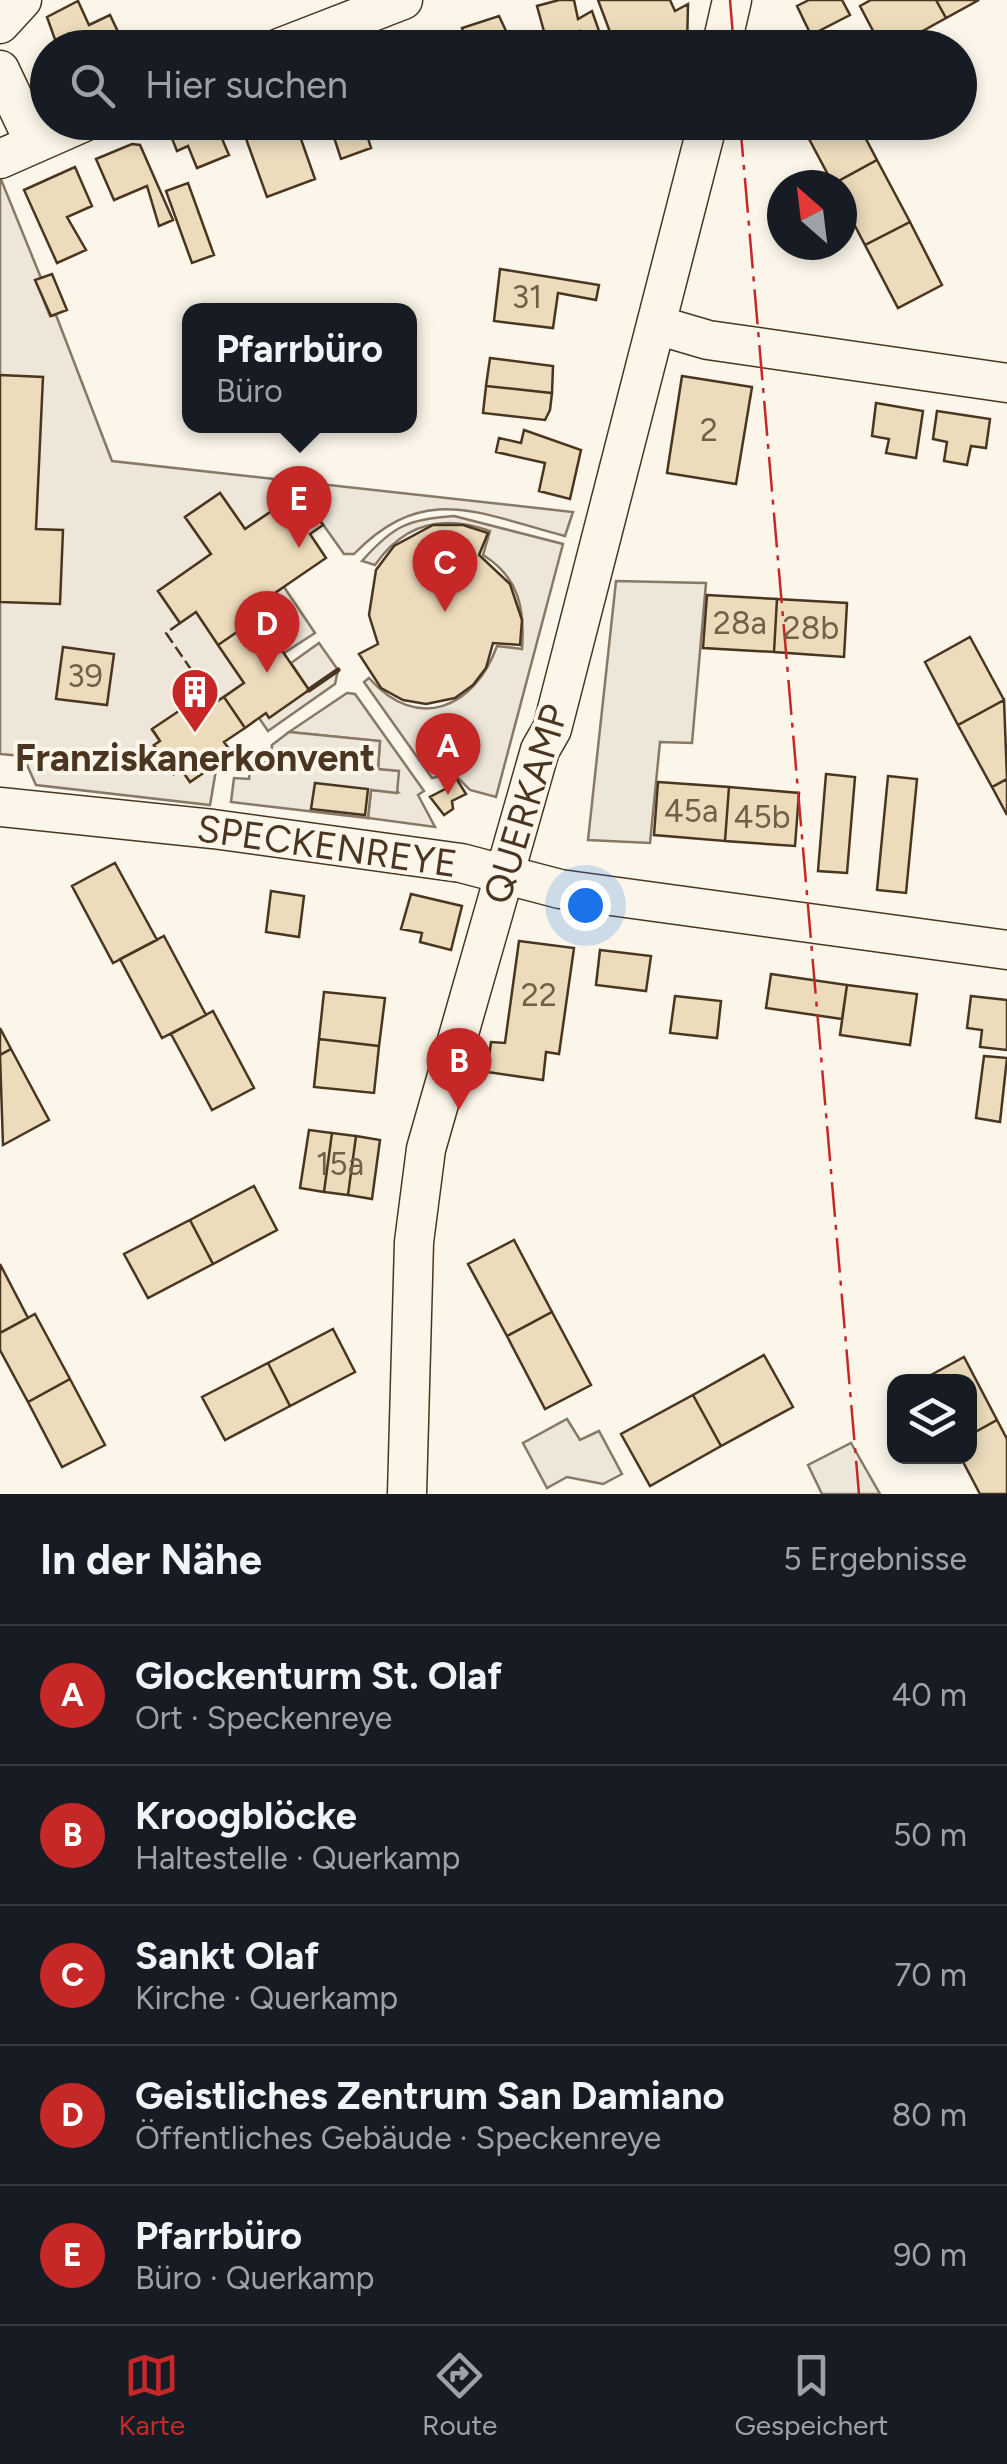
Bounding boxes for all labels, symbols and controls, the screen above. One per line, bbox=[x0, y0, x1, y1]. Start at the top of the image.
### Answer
search box bbox=[30, 30, 977, 140]
icon: search bbox=[65, 58, 120, 113]
text: Hier suchen bbox=[145, 62, 348, 108]
north arrow bbox=[767, 170, 857, 260]
house number: 31 bbox=[512, 278, 542, 316]
popup bbox=[182, 303, 417, 433]
text: Pfarrbüro bbox=[216, 326, 383, 372]
text: Büro bbox=[216, 372, 283, 410]
house number: 2 bbox=[700, 411, 718, 449]
pin: E bbox=[266, 466, 332, 548]
pin: C bbox=[412, 530, 478, 612]
pin: D bbox=[234, 590, 300, 673]
house number: 28a bbox=[713, 604, 767, 642]
house number: 28b bbox=[783, 609, 839, 647]
house number: 39 bbox=[67, 657, 103, 695]
building icon: Franziskanerkonvent bbox=[169, 666, 221, 734]
street label: QUERKAMP bbox=[474, 699, 578, 909]
pin: A bbox=[416, 712, 480, 795]
place label: Franziskanerkonvent bbox=[15, 735, 375, 781]
house number: 45a bbox=[664, 792, 718, 830]
house number: 45b bbox=[733, 798, 791, 836]
street label: SPECKENREYE bbox=[194, 805, 460, 887]
your location bbox=[560, 880, 611, 931]
house number: 22 bbox=[521, 976, 557, 1014]
pin: B bbox=[426, 1028, 492, 1110]
house number: 15a bbox=[316, 1145, 364, 1183]
map controls bbox=[887, 1374, 977, 1464]
button: layers bbox=[887, 1374, 977, 1464]
text: In der Nähe bbox=[40, 1534, 262, 1585]
text: 5 Ergebnisse bbox=[783, 1540, 967, 1578]
text: Glockenturm St. Olaf bbox=[135, 1653, 502, 1699]
text: A bbox=[61, 1676, 84, 1714]
text: 40 m bbox=[891, 1676, 967, 1714]
text: Ort · Speckenreye bbox=[135, 1699, 392, 1737]
text: Kroogblöcke bbox=[135, 1793, 357, 1839]
text: B bbox=[63, 1816, 82, 1854]
text: 50 m bbox=[893, 1816, 967, 1854]
text: Haltestelle · Querkamp bbox=[135, 1839, 461, 1877]
text: Sankt Olaf bbox=[135, 1933, 319, 1979]
text: C bbox=[61, 1956, 84, 1994]
text: 70 m bbox=[894, 1956, 967, 1994]
text: Kirche · Querkamp bbox=[135, 1979, 398, 2017]
text: Geistliches Zentrum San Damiano bbox=[135, 2073, 725, 2119]
text: D bbox=[61, 2096, 84, 2134]
text: 80 m bbox=[892, 2096, 967, 2134]
text: Öffentliches Gebäude · Speckenreye bbox=[135, 2119, 661, 2157]
text: Pfarrbüro bbox=[135, 2213, 302, 2259]
text: E bbox=[63, 2236, 82, 2274]
text: 90 m bbox=[893, 2236, 967, 2274]
text: Büro · Querkamp bbox=[135, 2259, 374, 2297]
tab: Karte bbox=[119, 2348, 185, 2442]
tab: Route bbox=[422, 2348, 497, 2442]
tab: Gespeichert bbox=[734, 2348, 888, 2442]

